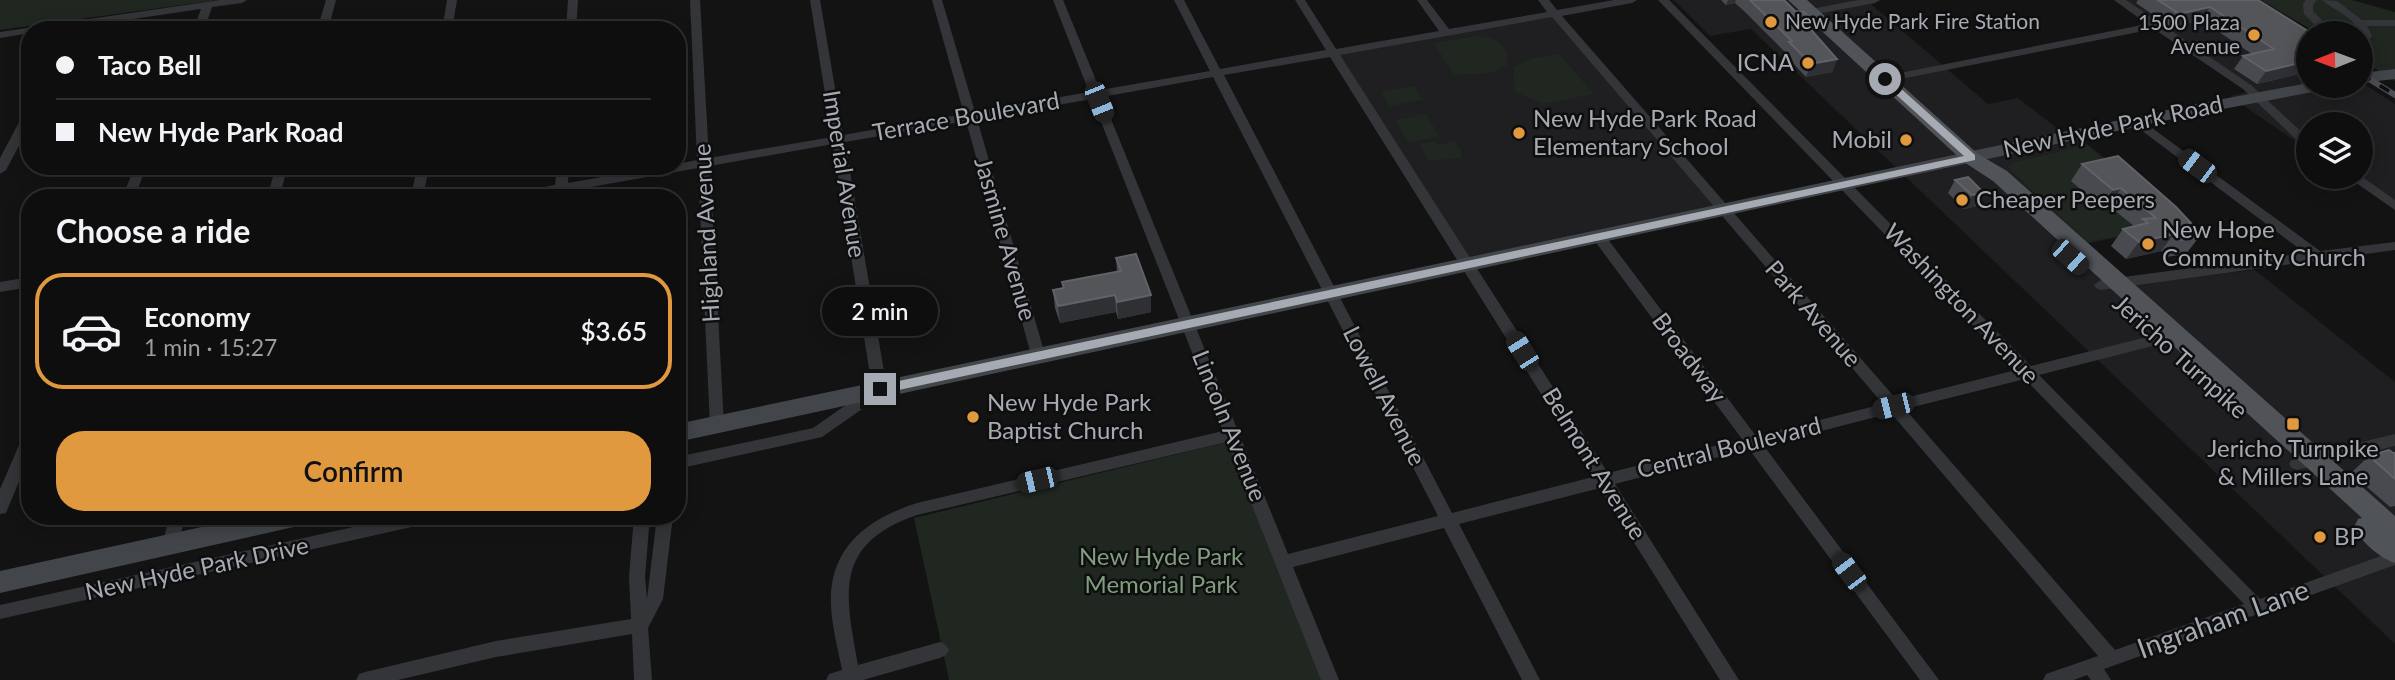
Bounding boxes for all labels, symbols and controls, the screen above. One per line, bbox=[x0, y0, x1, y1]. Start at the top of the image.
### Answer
place label: New Hyde Park Fire Station bbox=[1785, 8, 2040, 33]
place label: 1500 Plaza Avenue bbox=[2138, 9, 2240, 58]
marker: New Hyde Park Fire Station bbox=[1763, 14, 1779, 30]
north arrow bbox=[2296, 21, 2373, 98]
map controls bbox=[2296, 21, 2373, 189]
marker: 1500 Plaza Avenue bbox=[2246, 27, 2262, 43]
place label: ICNA bbox=[1737, 47, 1795, 76]
text: Taco Bell bbox=[98, 49, 201, 81]
marker: ICNA bbox=[1800, 55, 1816, 71]
route start bbox=[1869, 63, 1901, 95]
car bbox=[1082, 79, 1117, 125]
street label: Terrace Boulevard bbox=[870, 85, 1061, 146]
street label: Imperial Avenue bbox=[818, 88, 873, 260]
street label: New Hyde Park Road bbox=[2000, 88, 2225, 163]
place label: New Hyde Park Road Elementary School bbox=[1533, 103, 1757, 160]
button: layers bbox=[2296, 112, 2373, 189]
text: New Hyde Park Road bbox=[98, 116, 344, 148]
place label: Mobil bbox=[1832, 124, 1892, 153]
marker: New Hyde Park Road Elementary School bbox=[1511, 125, 1527, 141]
marker: Mobil bbox=[1898, 132, 1914, 148]
street label: Highland Avenue bbox=[686, 143, 725, 323]
car bbox=[2174, 145, 2221, 187]
street label: Jasmine Avenue bbox=[969, 154, 1044, 323]
place label: Cheaper Peepers bbox=[1976, 184, 2155, 213]
marker: Cheaper Peepers bbox=[1954, 192, 1970, 208]
text: Choose a ride bbox=[56, 211, 250, 250]
place label: New Hope Community Church bbox=[2162, 214, 2366, 271]
street label: Washington Avenue bbox=[1878, 217, 2046, 389]
car bbox=[2048, 235, 2093, 279]
marker: New Hope Community Church bbox=[2140, 236, 2156, 252]
street label: Park Avenue bbox=[1760, 254, 1868, 372]
callout: 2 min bbox=[822, 288, 938, 336]
street label: Jericho Turnpike bbox=[2108, 288, 2254, 424]
text: 2 min bbox=[852, 297, 908, 325]
icon: car bbox=[60, 300, 123, 363]
text: Economy bbox=[144, 301, 250, 333]
street label: Broadway bbox=[1647, 306, 1734, 408]
text: $3.65 bbox=[581, 315, 647, 347]
street label: Lowell Avenue bbox=[1338, 321, 1433, 470]
car bbox=[1502, 328, 1543, 374]
text: 1 min · 15:27 bbox=[144, 333, 277, 361]
street label: Lincoln Avenue bbox=[1187, 346, 1274, 505]
route end bbox=[864, 373, 896, 405]
street label: Belmont Avenue bbox=[1537, 382, 1654, 545]
place label: New Hyde Park Baptist Church bbox=[987, 387, 1152, 444]
car bbox=[1871, 391, 1916, 421]
marker: New Hyde Park Baptist Church bbox=[965, 409, 981, 425]
street label: Central Boulevard bbox=[1634, 410, 1824, 483]
marker: Jericho Turnpike & Millers Lane bbox=[2285, 416, 2301, 432]
button: Confirm bbox=[56, 431, 651, 511]
place label: Jericho Turnpike & Millers Lane bbox=[2207, 433, 2379, 490]
car bbox=[1015, 465, 1060, 495]
place label: BP bbox=[2334, 521, 2364, 550]
marker: BP bbox=[2312, 529, 2328, 545]
street label: New Hyde Park Drive bbox=[82, 530, 311, 605]
park label: New Hyde Park Memorial Park bbox=[1079, 541, 1244, 598]
car bbox=[1828, 549, 1871, 595]
street label: Ingraham Lane bbox=[2132, 571, 2313, 665]

